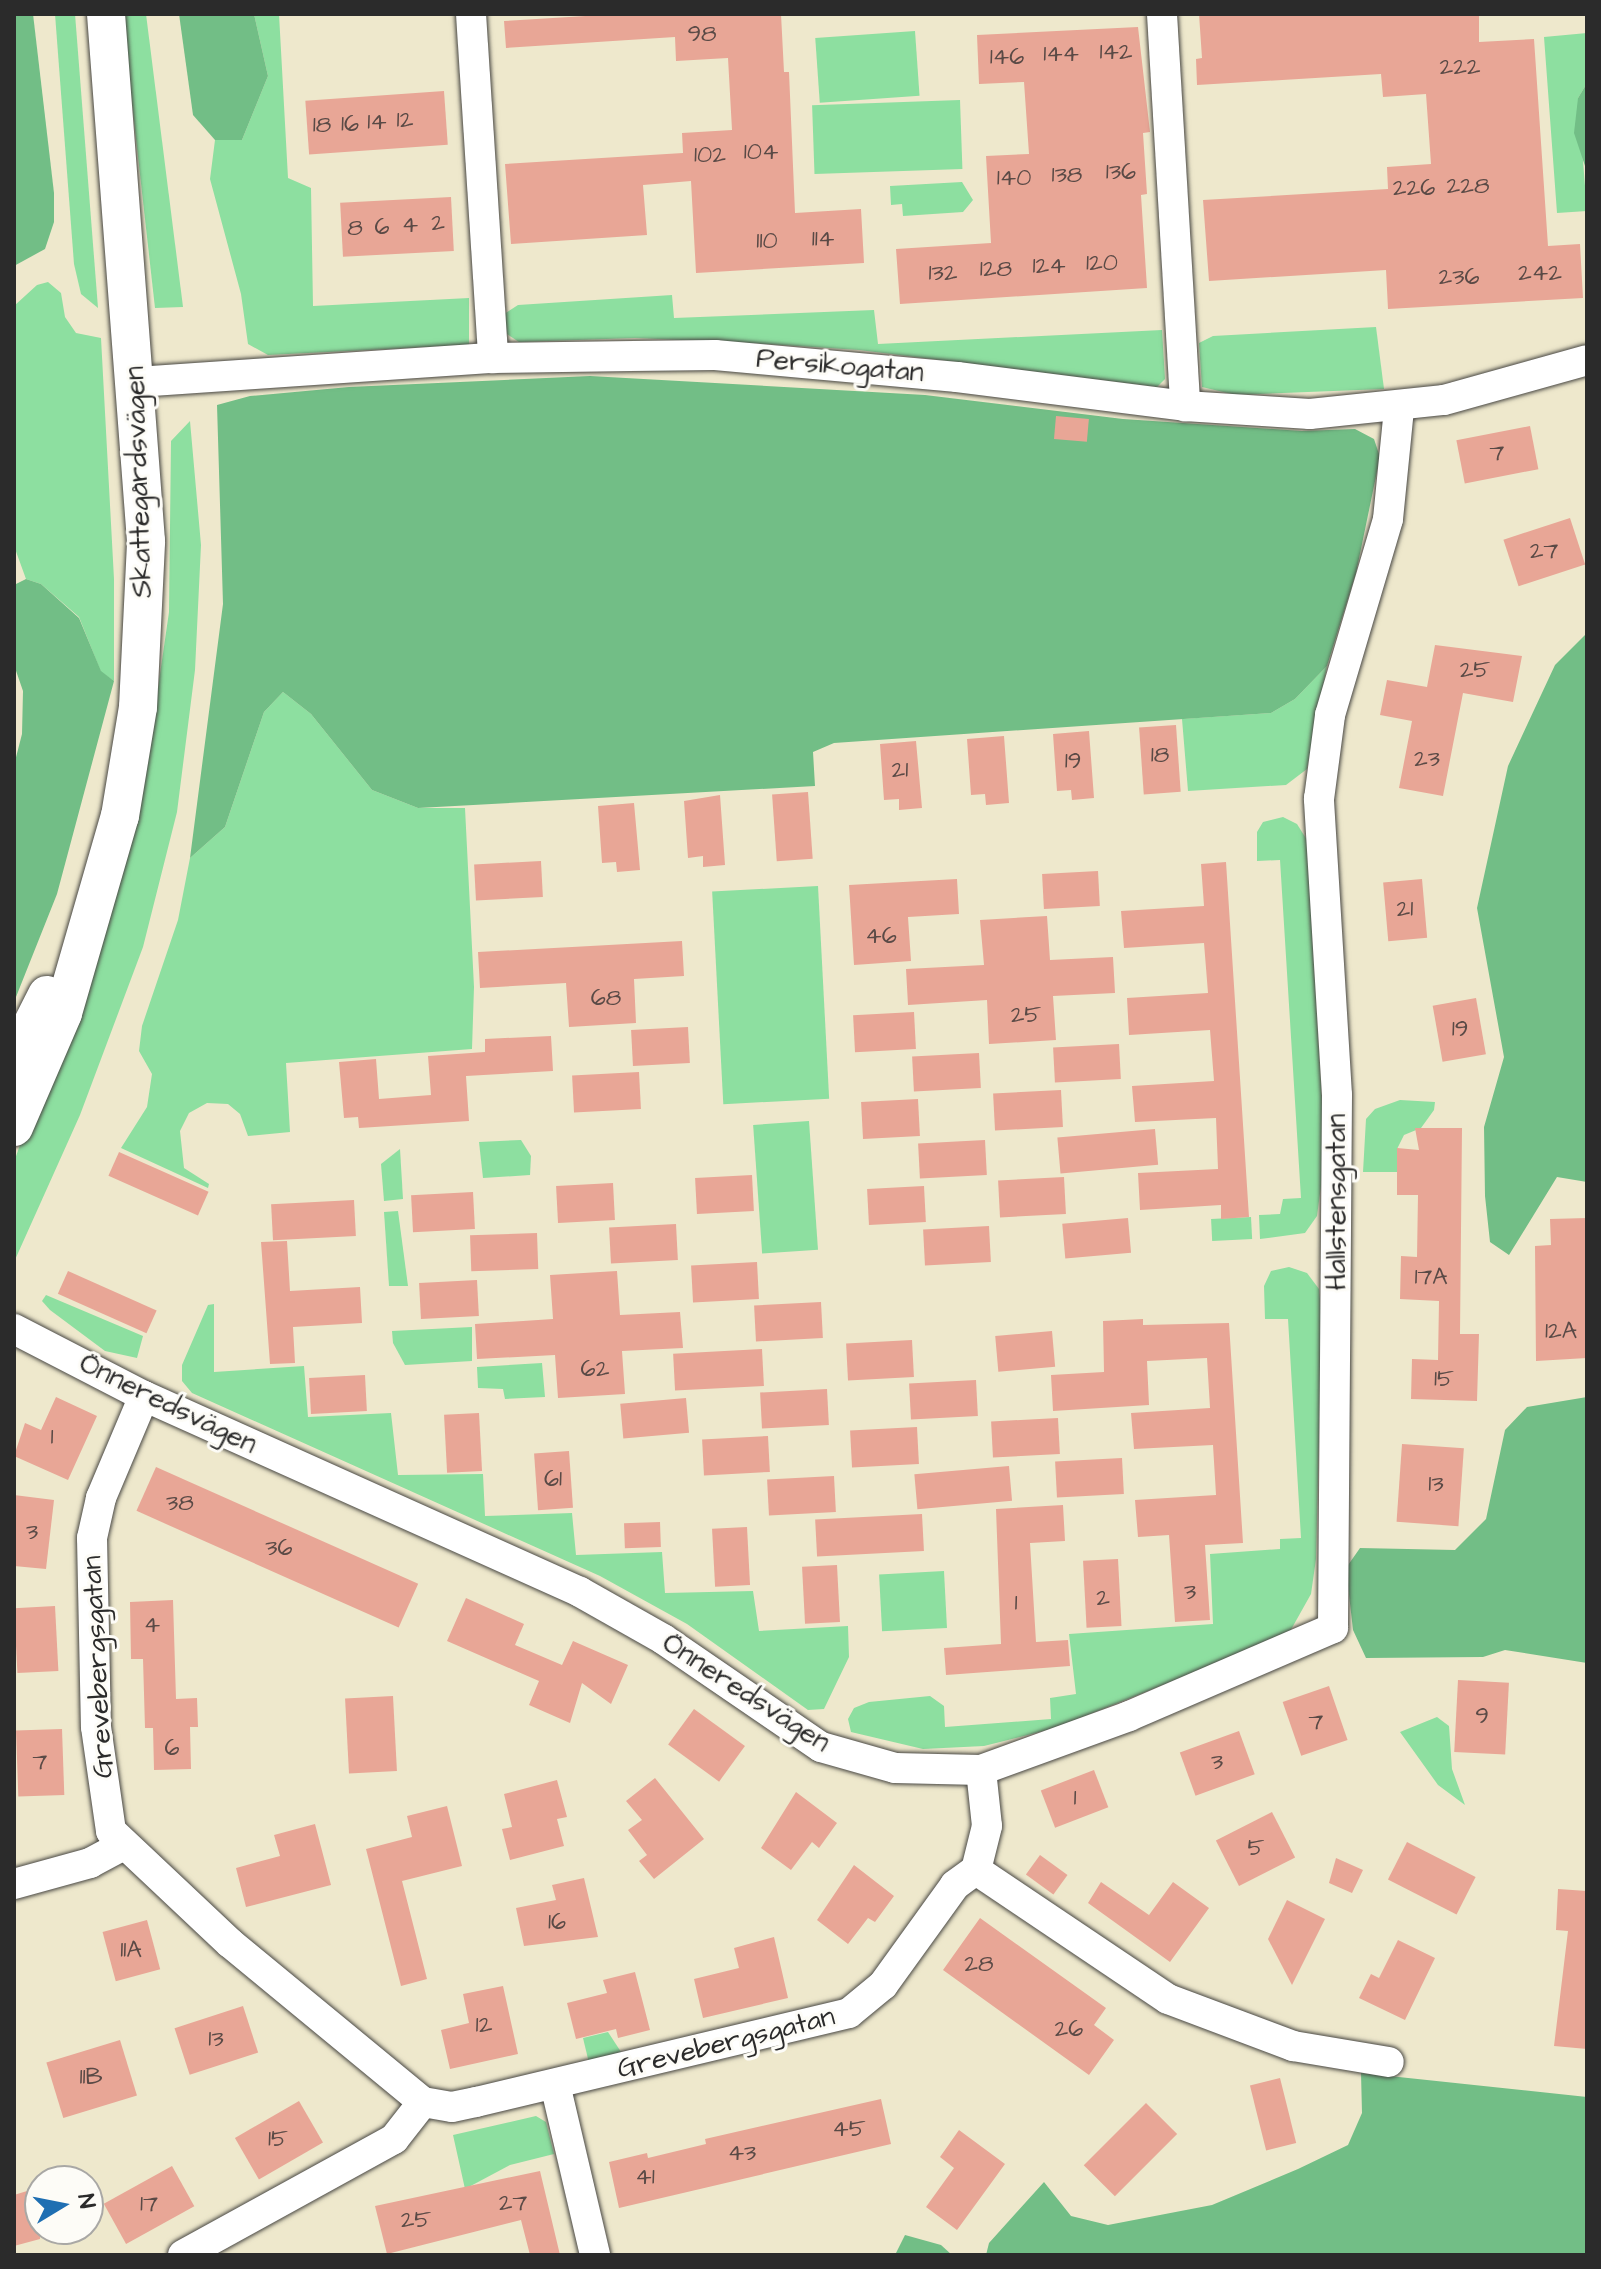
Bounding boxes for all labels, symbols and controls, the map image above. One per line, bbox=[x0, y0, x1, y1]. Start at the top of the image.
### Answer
house number: 98 bbox=[687, 21, 717, 49]
house number: 142 bbox=[1099, 39, 1133, 67]
house number: 144 bbox=[1043, 41, 1079, 69]
house number: 146 bbox=[990, 44, 1024, 72]
house number: 222 bbox=[1439, 54, 1481, 82]
house number: 12 bbox=[397, 107, 413, 135]
house number: 14 bbox=[367, 109, 387, 137]
house number: 16 bbox=[341, 111, 359, 139]
house number: 18 bbox=[313, 112, 331, 140]
house number: 104 bbox=[744, 139, 778, 167]
house number: 102 bbox=[694, 142, 726, 170]
house number: 136 bbox=[1106, 159, 1136, 187]
house number: 138 bbox=[1052, 162, 1082, 190]
house number: 140 bbox=[997, 165, 1031, 193]
house number: 228 bbox=[1446, 173, 1490, 201]
house number: 226 bbox=[1393, 175, 1435, 203]
house number: 2 bbox=[431, 210, 445, 238]
house number: 4 bbox=[402, 212, 418, 240]
house number: 6 bbox=[374, 214, 390, 242]
house number: 8 bbox=[347, 215, 363, 243]
house number: 114 bbox=[812, 226, 834, 254]
house number: 110 bbox=[756, 228, 778, 256]
house number: 120 bbox=[1086, 250, 1118, 278]
house number: 124 bbox=[1032, 253, 1066, 281]
house number: 128 bbox=[980, 256, 1012, 284]
house number: 132 bbox=[928, 260, 958, 288]
house number: 242 bbox=[1518, 260, 1562, 288]
house number: 236 bbox=[1439, 264, 1479, 292]
street label: Persikogatan bbox=[755, 342, 925, 390]
street label: Skattegårdsvägen bbox=[118, 365, 160, 599]
house number: 7 bbox=[1490, 440, 1504, 468]
house number: 27 bbox=[1530, 538, 1558, 566]
house number: 25 bbox=[1460, 657, 1490, 685]
house number: 18 bbox=[1151, 742, 1169, 770]
house number: 23 bbox=[1414, 746, 1440, 774]
house number: 19 bbox=[1065, 748, 1081, 776]
house number: 21 bbox=[892, 757, 908, 785]
house number: 21 bbox=[1397, 896, 1413, 924]
house number: 46 bbox=[865, 923, 897, 951]
house number: 68 bbox=[591, 985, 621, 1013]
house number: 25 bbox=[1011, 1002, 1041, 1030]
house number: 19 bbox=[1452, 1016, 1468, 1044]
street label: Hallstensgatan bbox=[1320, 1114, 1354, 1290]
house number: 17A bbox=[1414, 1264, 1448, 1292]
house number: 12A bbox=[1545, 1318, 1577, 1346]
street label: Önneredsvägen bbox=[74, 1347, 262, 1461]
house number: 62 bbox=[581, 1356, 609, 1384]
house number: 15 bbox=[1434, 1366, 1454, 1394]
house number: 1 bbox=[50, 1424, 54, 1452]
house number: 61 bbox=[544, 1466, 562, 1494]
house number: 13 bbox=[1428, 1471, 1444, 1499]
house number: 38 bbox=[166, 1490, 194, 1518]
house number: 3 bbox=[26, 1519, 38, 1547]
house number: 36 bbox=[265, 1535, 293, 1563]
street label: Grevebergsgatan bbox=[75, 1555, 121, 1779]
house number: 3 bbox=[1184, 1579, 1196, 1607]
house number: 2 bbox=[1096, 1585, 1110, 1613]
house number: 1 bbox=[1014, 1590, 1018, 1618]
house number: 4 bbox=[144, 1612, 160, 1640]
street label: Önneredsvägen bbox=[656, 1626, 836, 1760]
house number: 9 bbox=[1475, 1703, 1489, 1731]
house number: 7 bbox=[1309, 1709, 1323, 1737]
house number: 6 bbox=[164, 1735, 180, 1763]
house number: 7 bbox=[33, 1749, 47, 1777]
house number: 3 bbox=[1211, 1749, 1223, 1777]
house number: 1 bbox=[1073, 1785, 1077, 1813]
house number: 5 bbox=[1248, 1835, 1264, 1863]
house number: 16 bbox=[548, 1909, 566, 1937]
house number: 11A bbox=[120, 1937, 142, 1965]
house number: 28 bbox=[964, 1951, 994, 1979]
street label: Grevebergsgatan bbox=[614, 2000, 838, 2086]
house number: 12 bbox=[476, 2012, 492, 2040]
house number: 26 bbox=[1055, 2016, 1083, 2044]
house number: 13 bbox=[208, 2026, 224, 2054]
house number: 11B bbox=[79, 2064, 103, 2092]
house number: 45 bbox=[832, 2116, 866, 2144]
house number: 15 bbox=[268, 2126, 288, 2154]
house number: 43 bbox=[728, 2140, 756, 2168]
house number: 41 bbox=[635, 2164, 655, 2192]
north arrow bbox=[24, 2165, 104, 2245]
house number: 27 bbox=[499, 2190, 527, 2218]
house number: 17 bbox=[140, 2191, 158, 2219]
text: N bbox=[70, 2192, 103, 2211]
house number: 25 bbox=[401, 2207, 431, 2235]

